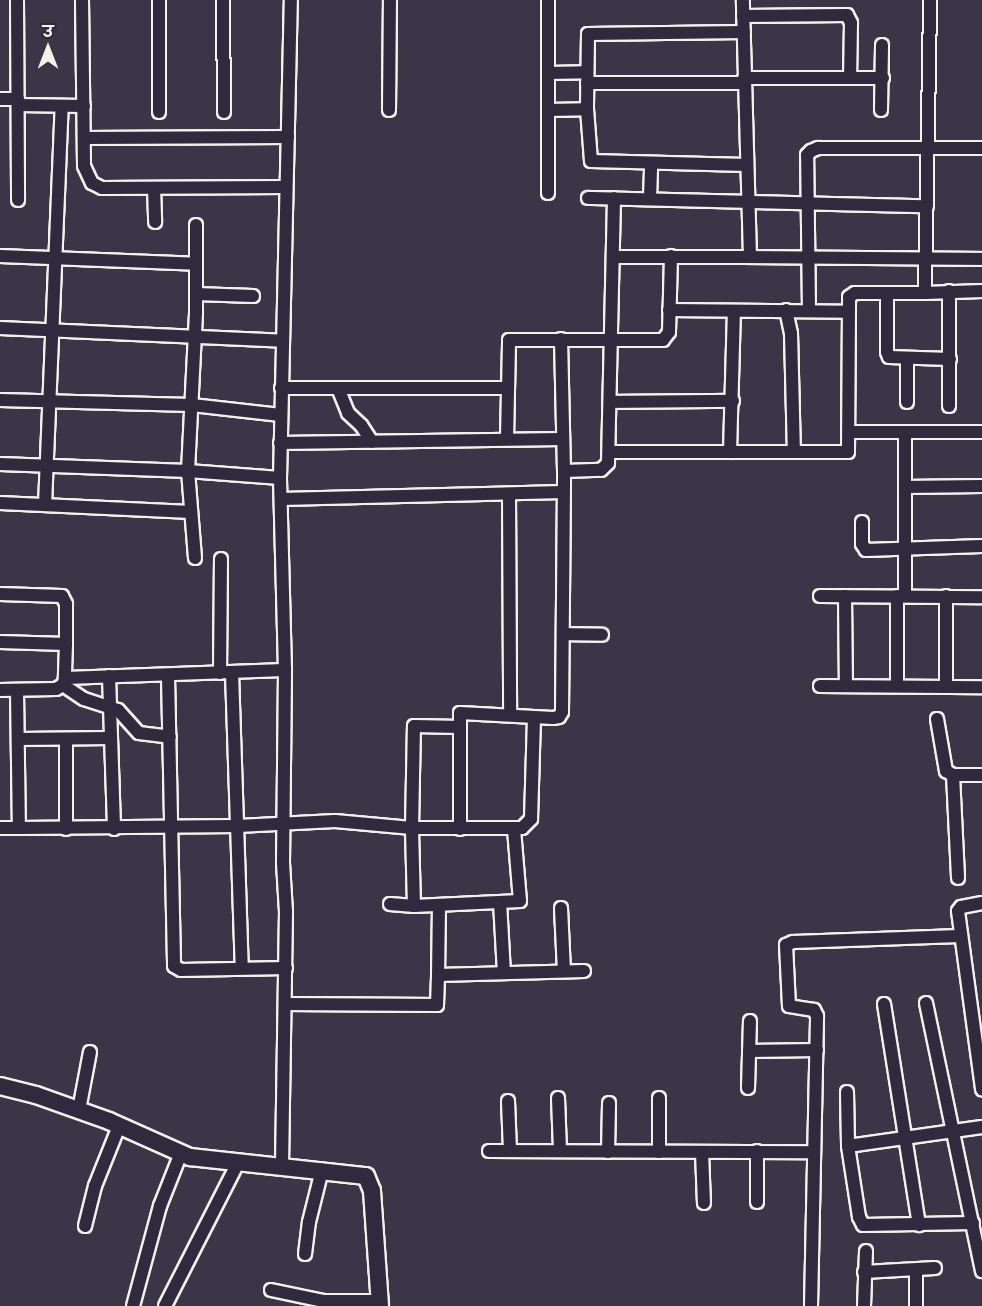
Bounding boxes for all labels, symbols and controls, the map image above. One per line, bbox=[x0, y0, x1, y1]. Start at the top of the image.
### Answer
north arrow bbox=[18, 18, 78, 78]
text: उ bbox=[43, 18, 53, 42]

